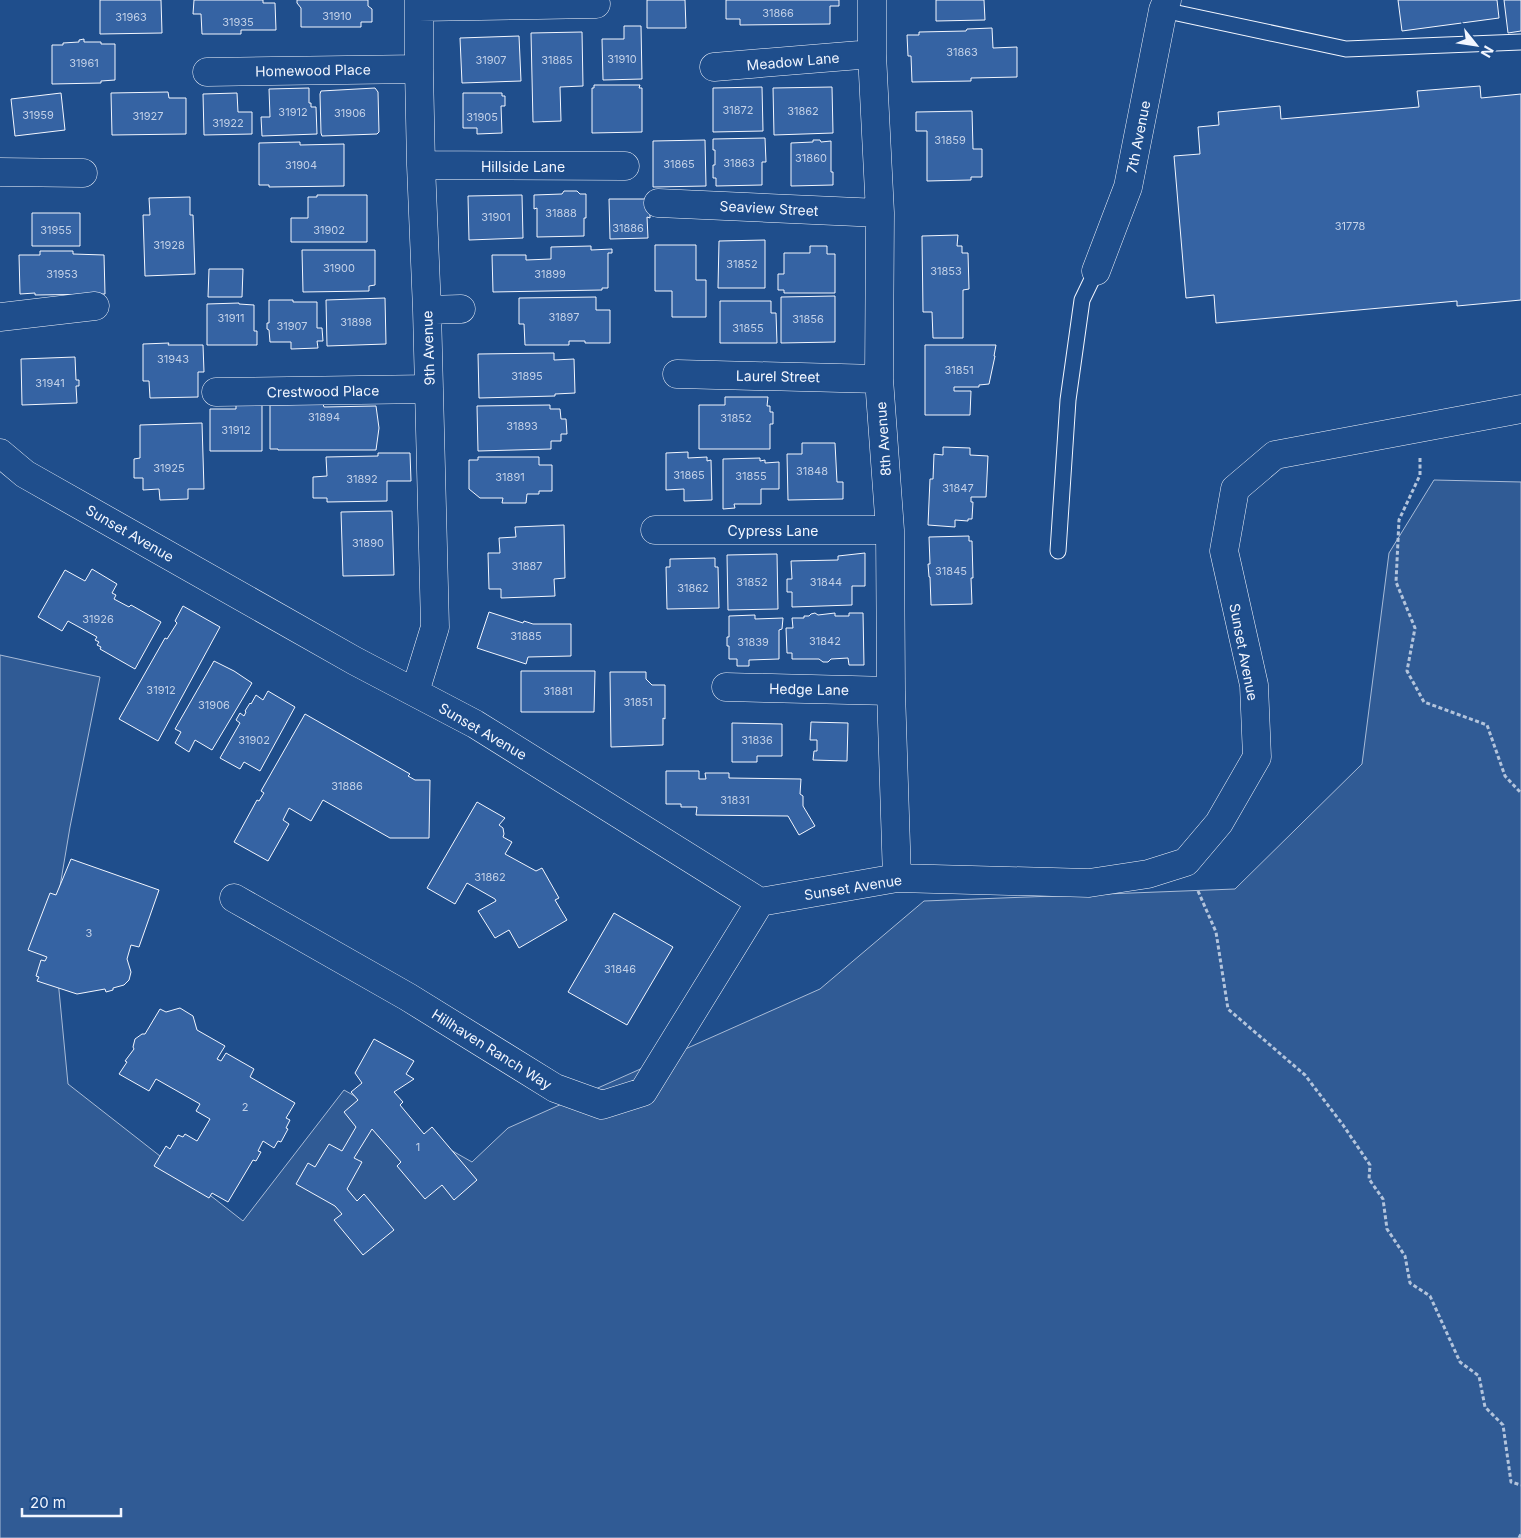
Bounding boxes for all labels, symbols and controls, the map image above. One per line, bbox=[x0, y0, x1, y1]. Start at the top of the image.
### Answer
house number: 31866 bbox=[762, 6, 794, 20]
house number: 31910 bbox=[322, 9, 352, 23]
house number: 31963 bbox=[115, 10, 147, 24]
house number: 31935 bbox=[222, 15, 254, 29]
north arrow bbox=[1451, 20, 1501, 70]
text: N bbox=[1478, 43, 1498, 61]
house number: 31863 bbox=[946, 45, 978, 59]
street label: Meadow Lane bbox=[746, 48, 840, 74]
house number: 31910 bbox=[607, 52, 637, 66]
house number: 31907 bbox=[475, 53, 507, 67]
house number: 31885 bbox=[541, 53, 573, 67]
house number: 31961 bbox=[69, 56, 99, 70]
street label: Homewood Place bbox=[255, 60, 371, 80]
street label: 7th Avenue bbox=[1123, 99, 1153, 175]
house number: 31872 bbox=[722, 103, 754, 117]
house number: 31862 bbox=[787, 104, 819, 118]
house number: 31912 bbox=[278, 105, 308, 119]
house number: 31906 bbox=[334, 106, 366, 120]
house number: 31959 bbox=[22, 108, 54, 122]
house number: 31927 bbox=[132, 109, 164, 123]
house number: 31905 bbox=[466, 110, 498, 124]
house number: 31922 bbox=[212, 116, 244, 130]
house number: 31859 bbox=[934, 133, 966, 147]
house number: 31860 bbox=[795, 151, 827, 165]
house number: 31863 bbox=[723, 156, 755, 170]
house number: 31865 bbox=[663, 157, 695, 171]
house number: 31904 bbox=[285, 158, 317, 172]
street label: Hillside Lane bbox=[481, 158, 565, 175]
street label: Seaview Street bbox=[719, 197, 819, 219]
house number: 31888 bbox=[545, 206, 577, 220]
house number: 31901 bbox=[481, 210, 511, 224]
house number: 31778 bbox=[1335, 219, 1365, 233]
house number: 31886 bbox=[612, 221, 644, 235]
house number: 31955 bbox=[40, 223, 72, 237]
house number: 31902 bbox=[313, 223, 345, 237]
house number: 31928 bbox=[153, 238, 185, 252]
house number: 31852 bbox=[726, 257, 758, 271]
house number: 31900 bbox=[323, 261, 355, 275]
house number: 31853 bbox=[930, 264, 962, 278]
house number: 31953 bbox=[46, 267, 78, 281]
house number: 31899 bbox=[534, 267, 566, 281]
street label: 9th Avenue bbox=[418, 310, 438, 386]
house number: 31897 bbox=[549, 310, 579, 324]
house number: 31911 bbox=[217, 311, 245, 325]
house number: 31856 bbox=[792, 312, 824, 326]
house number: 31898 bbox=[340, 315, 372, 329]
house number: 31907 bbox=[276, 319, 308, 333]
house number: 31855 bbox=[732, 321, 764, 335]
house number: 31943 bbox=[157, 352, 189, 366]
house number: 31851 bbox=[944, 363, 974, 377]
street label: Laurel Street bbox=[736, 367, 821, 385]
house number: 31895 bbox=[511, 369, 543, 383]
house number: 31941 bbox=[35, 376, 65, 390]
street label: Crestwood Place bbox=[267, 382, 379, 400]
street label: 8th Avenue bbox=[872, 401, 894, 477]
house number: 31894 bbox=[308, 410, 340, 424]
house number: 31852 bbox=[720, 411, 752, 425]
house number: 31893 bbox=[506, 419, 538, 433]
house number: 31912 bbox=[221, 423, 251, 437]
house number: 31925 bbox=[153, 461, 185, 475]
house number: 31848 bbox=[796, 464, 828, 478]
house number: 31865 bbox=[673, 468, 705, 482]
house number: 31855 bbox=[735, 469, 767, 483]
house number: 31891 bbox=[495, 470, 525, 484]
house number: 31892 bbox=[346, 472, 378, 486]
house number: 31847 bbox=[942, 481, 974, 495]
street label: Sunset Avenue bbox=[83, 501, 177, 565]
street label: Cypress Lane bbox=[728, 522, 818, 539]
house number: 31890 bbox=[352, 536, 384, 550]
house number: 31887 bbox=[511, 559, 543, 573]
house number: 31845 bbox=[935, 564, 967, 578]
house number: 31852 bbox=[736, 575, 768, 589]
house number: 31844 bbox=[810, 575, 842, 589]
house number: 31862 bbox=[677, 581, 709, 595]
street label: Sunset Avenue bbox=[1226, 602, 1262, 702]
house number: 31926 bbox=[82, 612, 114, 626]
house number: 31885 bbox=[510, 629, 542, 643]
house number: 31842 bbox=[809, 634, 841, 648]
house number: 31839 bbox=[737, 635, 769, 649]
street label: Hedge Lane bbox=[769, 680, 849, 698]
house number: 31912 bbox=[146, 683, 176, 697]
house number: 31881 bbox=[543, 684, 573, 698]
house number: 31851 bbox=[623, 695, 653, 709]
house number: 31906 bbox=[198, 698, 230, 712]
street label: Sunset Avenue bbox=[436, 699, 530, 763]
house number: 31902 bbox=[238, 733, 270, 747]
house number: 31836 bbox=[741, 733, 773, 747]
house number: 31886 bbox=[331, 779, 363, 793]
house number: 31831 bbox=[720, 793, 750, 807]
house number: 31862 bbox=[474, 870, 506, 884]
street label: Sunset Avenue bbox=[803, 871, 903, 903]
house number: 3 bbox=[86, 926, 93, 940]
house number: 31846 bbox=[604, 962, 636, 976]
street label: Hillhaven Ranch Way bbox=[429, 1005, 555, 1093]
house number: 2 bbox=[242, 1100, 248, 1114]
house number: 1 bbox=[416, 1140, 420, 1154]
scale bar bbox=[22, 1486, 121, 1518]
text: 20 m bbox=[30, 1493, 66, 1512]

